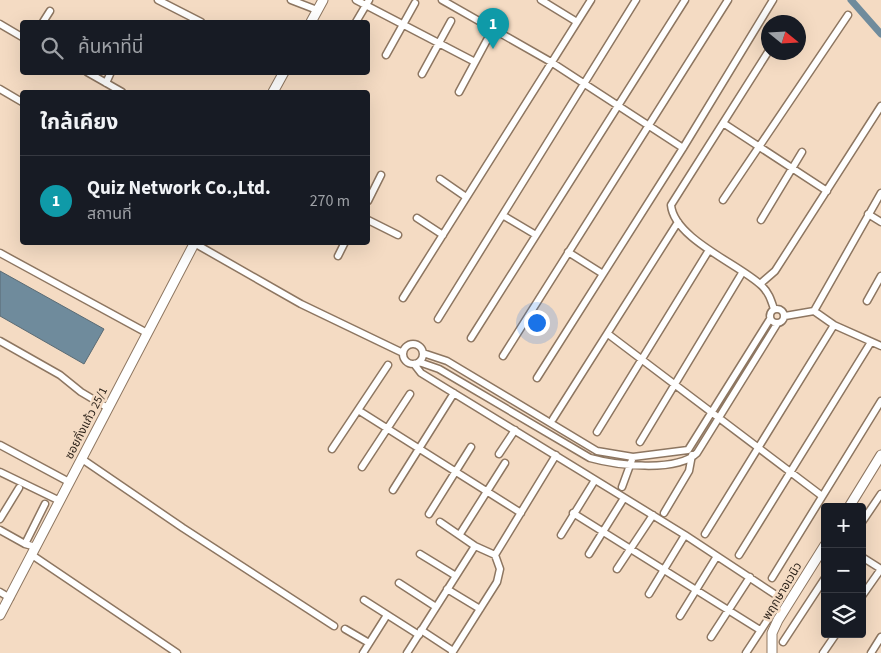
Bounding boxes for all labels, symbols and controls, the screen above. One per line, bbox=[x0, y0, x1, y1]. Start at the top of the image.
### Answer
pin: 1 bbox=[477, 8, 509, 49]
north arrow bbox=[761, 15, 806, 60]
search box bbox=[20, 20, 370, 75]
icon: search bbox=[38, 34, 66, 62]
text: ค้นหาที่นี่ bbox=[78, 34, 143, 61]
text: ใกล้เคียง bbox=[40, 107, 118, 137]
text: Quiz Network Co.,Ltd. bbox=[87, 175, 271, 202]
text: 1 bbox=[52, 190, 60, 212]
text: 270 m bbox=[310, 190, 350, 212]
text: สถานที่ bbox=[87, 203, 132, 225]
your location bbox=[524, 310, 550, 336]
street label: ซอยกิ่งแก้ว 25/1 bbox=[61, 384, 112, 462]
map controls bbox=[821, 503, 866, 638]
button: + bbox=[821, 503, 866, 548]
button: − bbox=[821, 548, 866, 593]
street label: พฤกษาอเวนิว bbox=[758, 559, 806, 623]
button: layers bbox=[821, 593, 866, 638]

